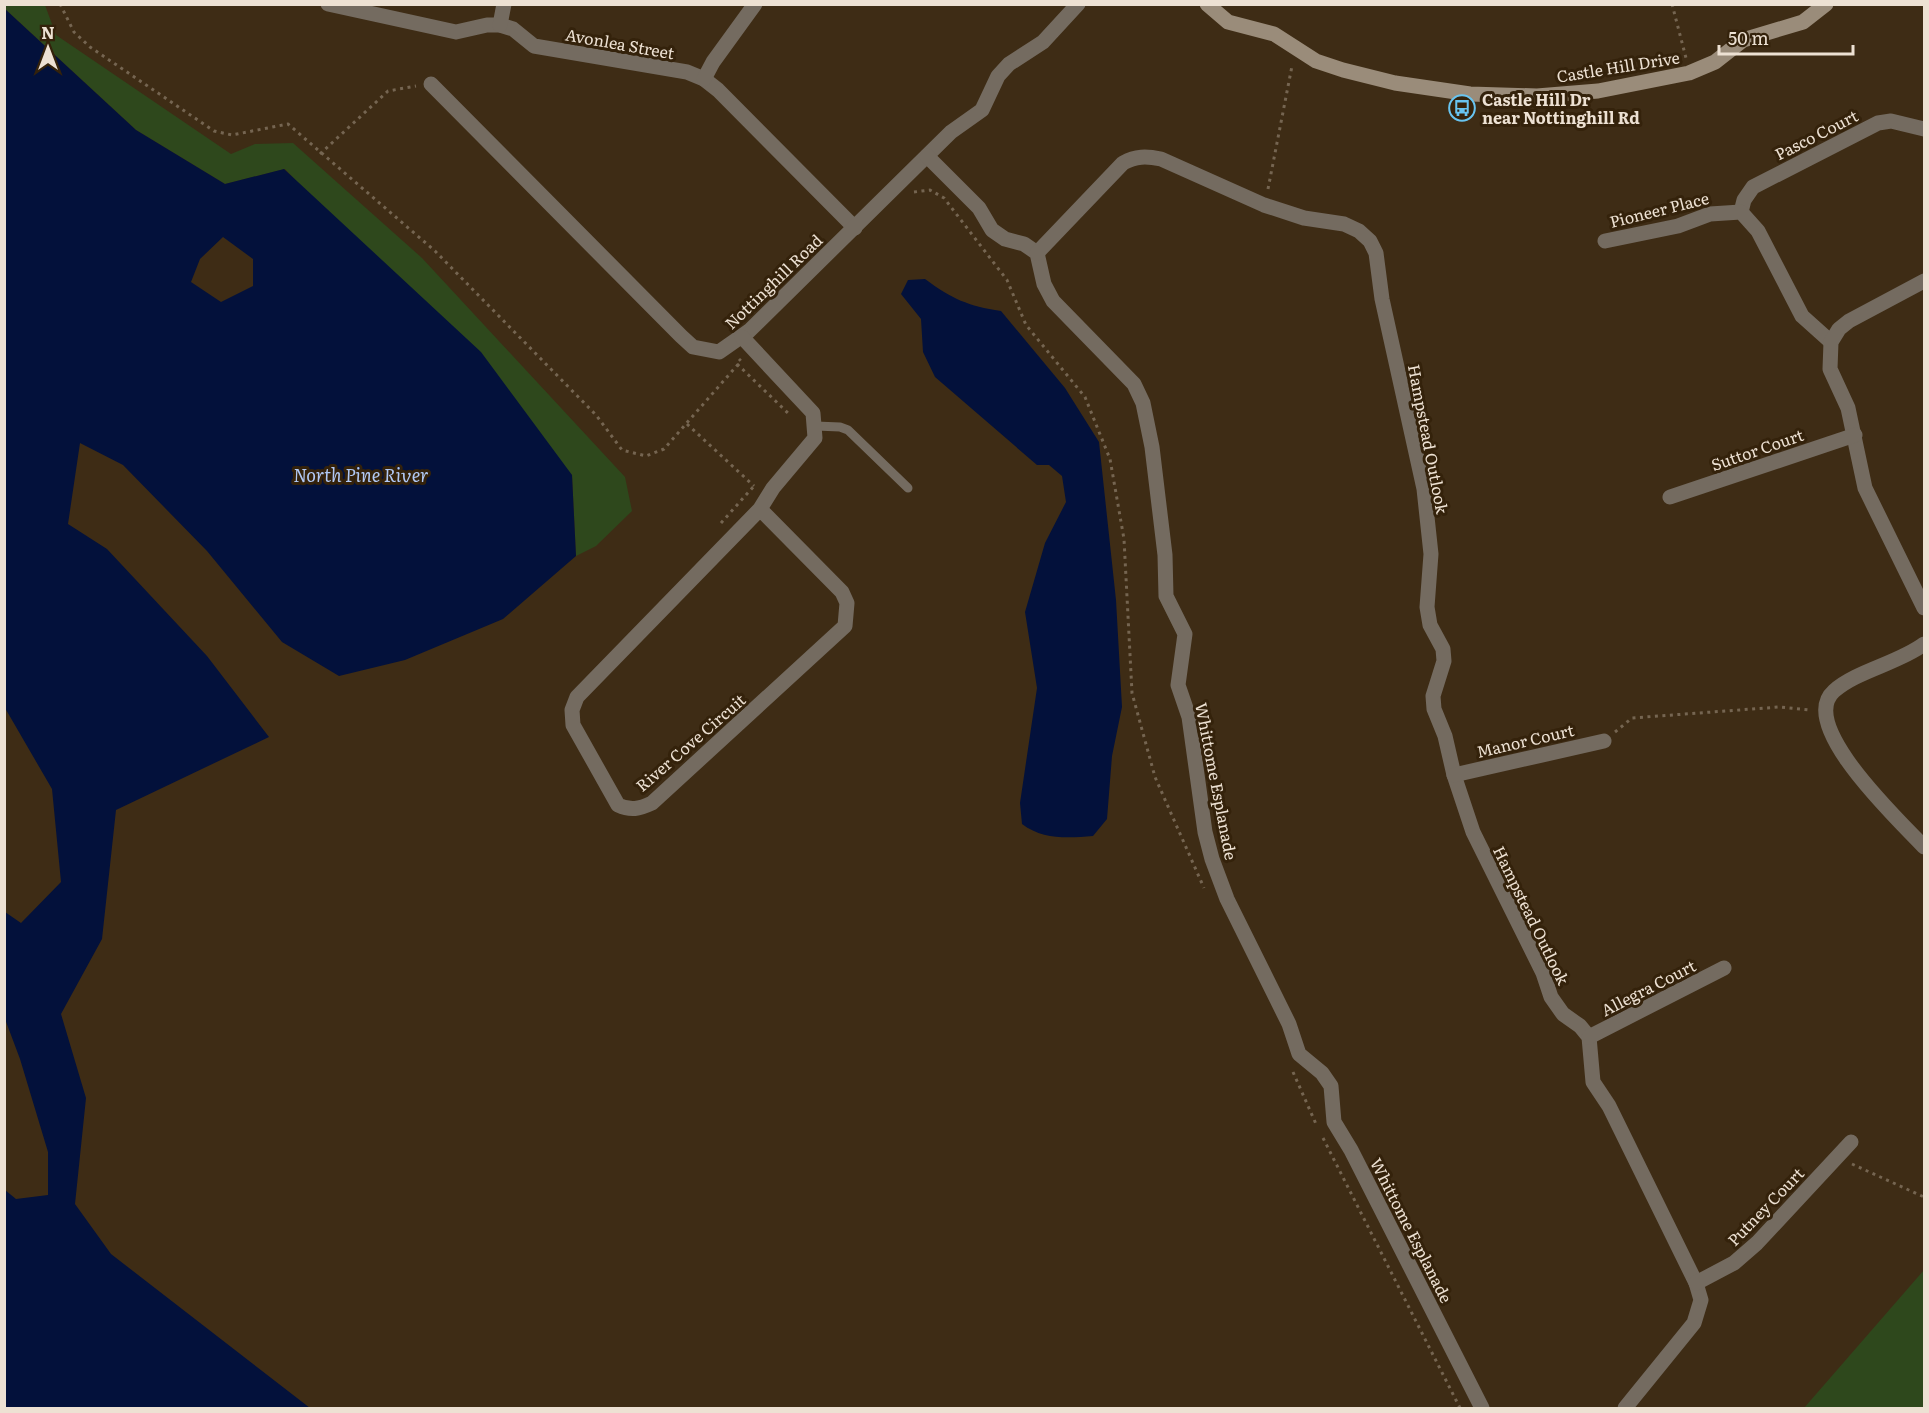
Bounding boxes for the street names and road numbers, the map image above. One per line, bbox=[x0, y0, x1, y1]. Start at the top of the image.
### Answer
street label: Avonlea Street bbox=[564, 22, 677, 64]
street label: Castle Hill Drive bbox=[1555, 44, 1681, 88]
street label: Pasco Court bbox=[1770, 103, 1862, 165]
street label: Pioneer Place bbox=[1607, 185, 1711, 233]
street label: Nottinghill Road bbox=[719, 228, 828, 334]
street label: Hampstead Outlook bbox=[1403, 362, 1455, 516]
street label: Suttor Court bbox=[1707, 422, 1807, 476]
street label: River Cove Circuit bbox=[630, 687, 751, 797]
street label: Whittome Esplanade bbox=[1190, 700, 1244, 862]
street label: Manor Court bbox=[1474, 717, 1577, 763]
street label: Hampstead Outlook bbox=[1488, 841, 1576, 989]
street label: Allegra Court bbox=[1596, 953, 1700, 1021]
street label: Whittome Esplanade bbox=[1365, 1153, 1459, 1307]
street label: Putney Court bbox=[1721, 1161, 1809, 1251]

